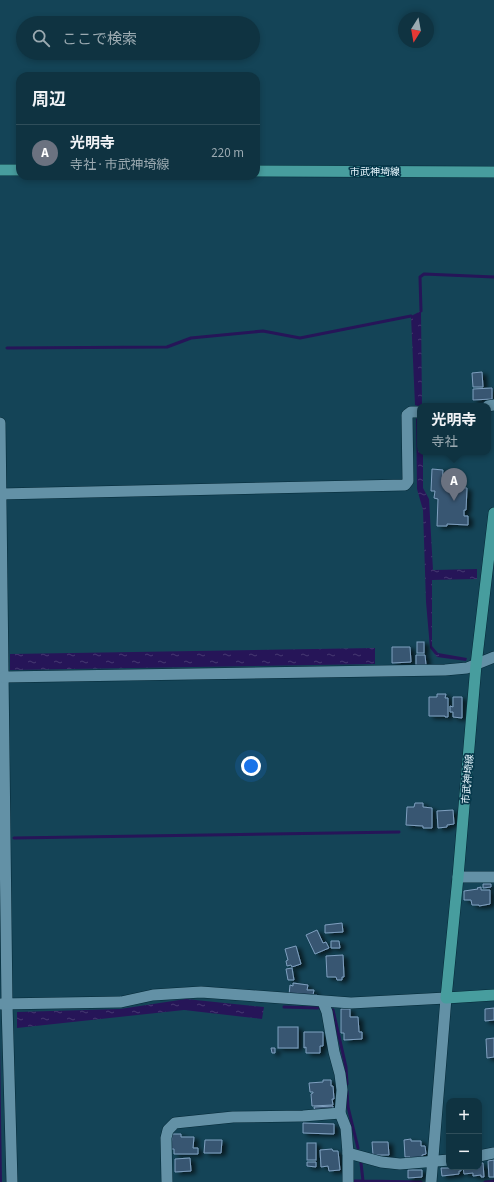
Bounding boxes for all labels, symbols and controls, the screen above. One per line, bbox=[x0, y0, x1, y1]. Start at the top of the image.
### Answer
north arrow bbox=[398, 12, 434, 48]
search box bbox=[16, 16, 260, 60]
icon: search bbox=[30, 27, 52, 49]
text: ここで検索 bbox=[62, 29, 137, 50]
text: 周辺 bbox=[32, 88, 66, 112]
text: 光明寺 bbox=[70, 133, 115, 154]
text: A bbox=[41, 144, 49, 162]
text: 220 m bbox=[211, 144, 244, 162]
text: 寺社 · 市武神埼線 bbox=[70, 156, 169, 174]
street label: 市武神埼線 bbox=[350, 165, 400, 179]
popup bbox=[417, 403, 491, 455]
text: 光明寺 bbox=[431, 410, 477, 431]
text: 寺社 bbox=[431, 433, 458, 451]
pin: A bbox=[441, 468, 467, 501]
street label: 市武神埼線 bbox=[459, 754, 477, 805]
your location bbox=[241, 756, 261, 776]
map controls bbox=[446, 1098, 482, 1170]
button: + bbox=[446, 1098, 482, 1134]
button: − bbox=[446, 1134, 482, 1170]

